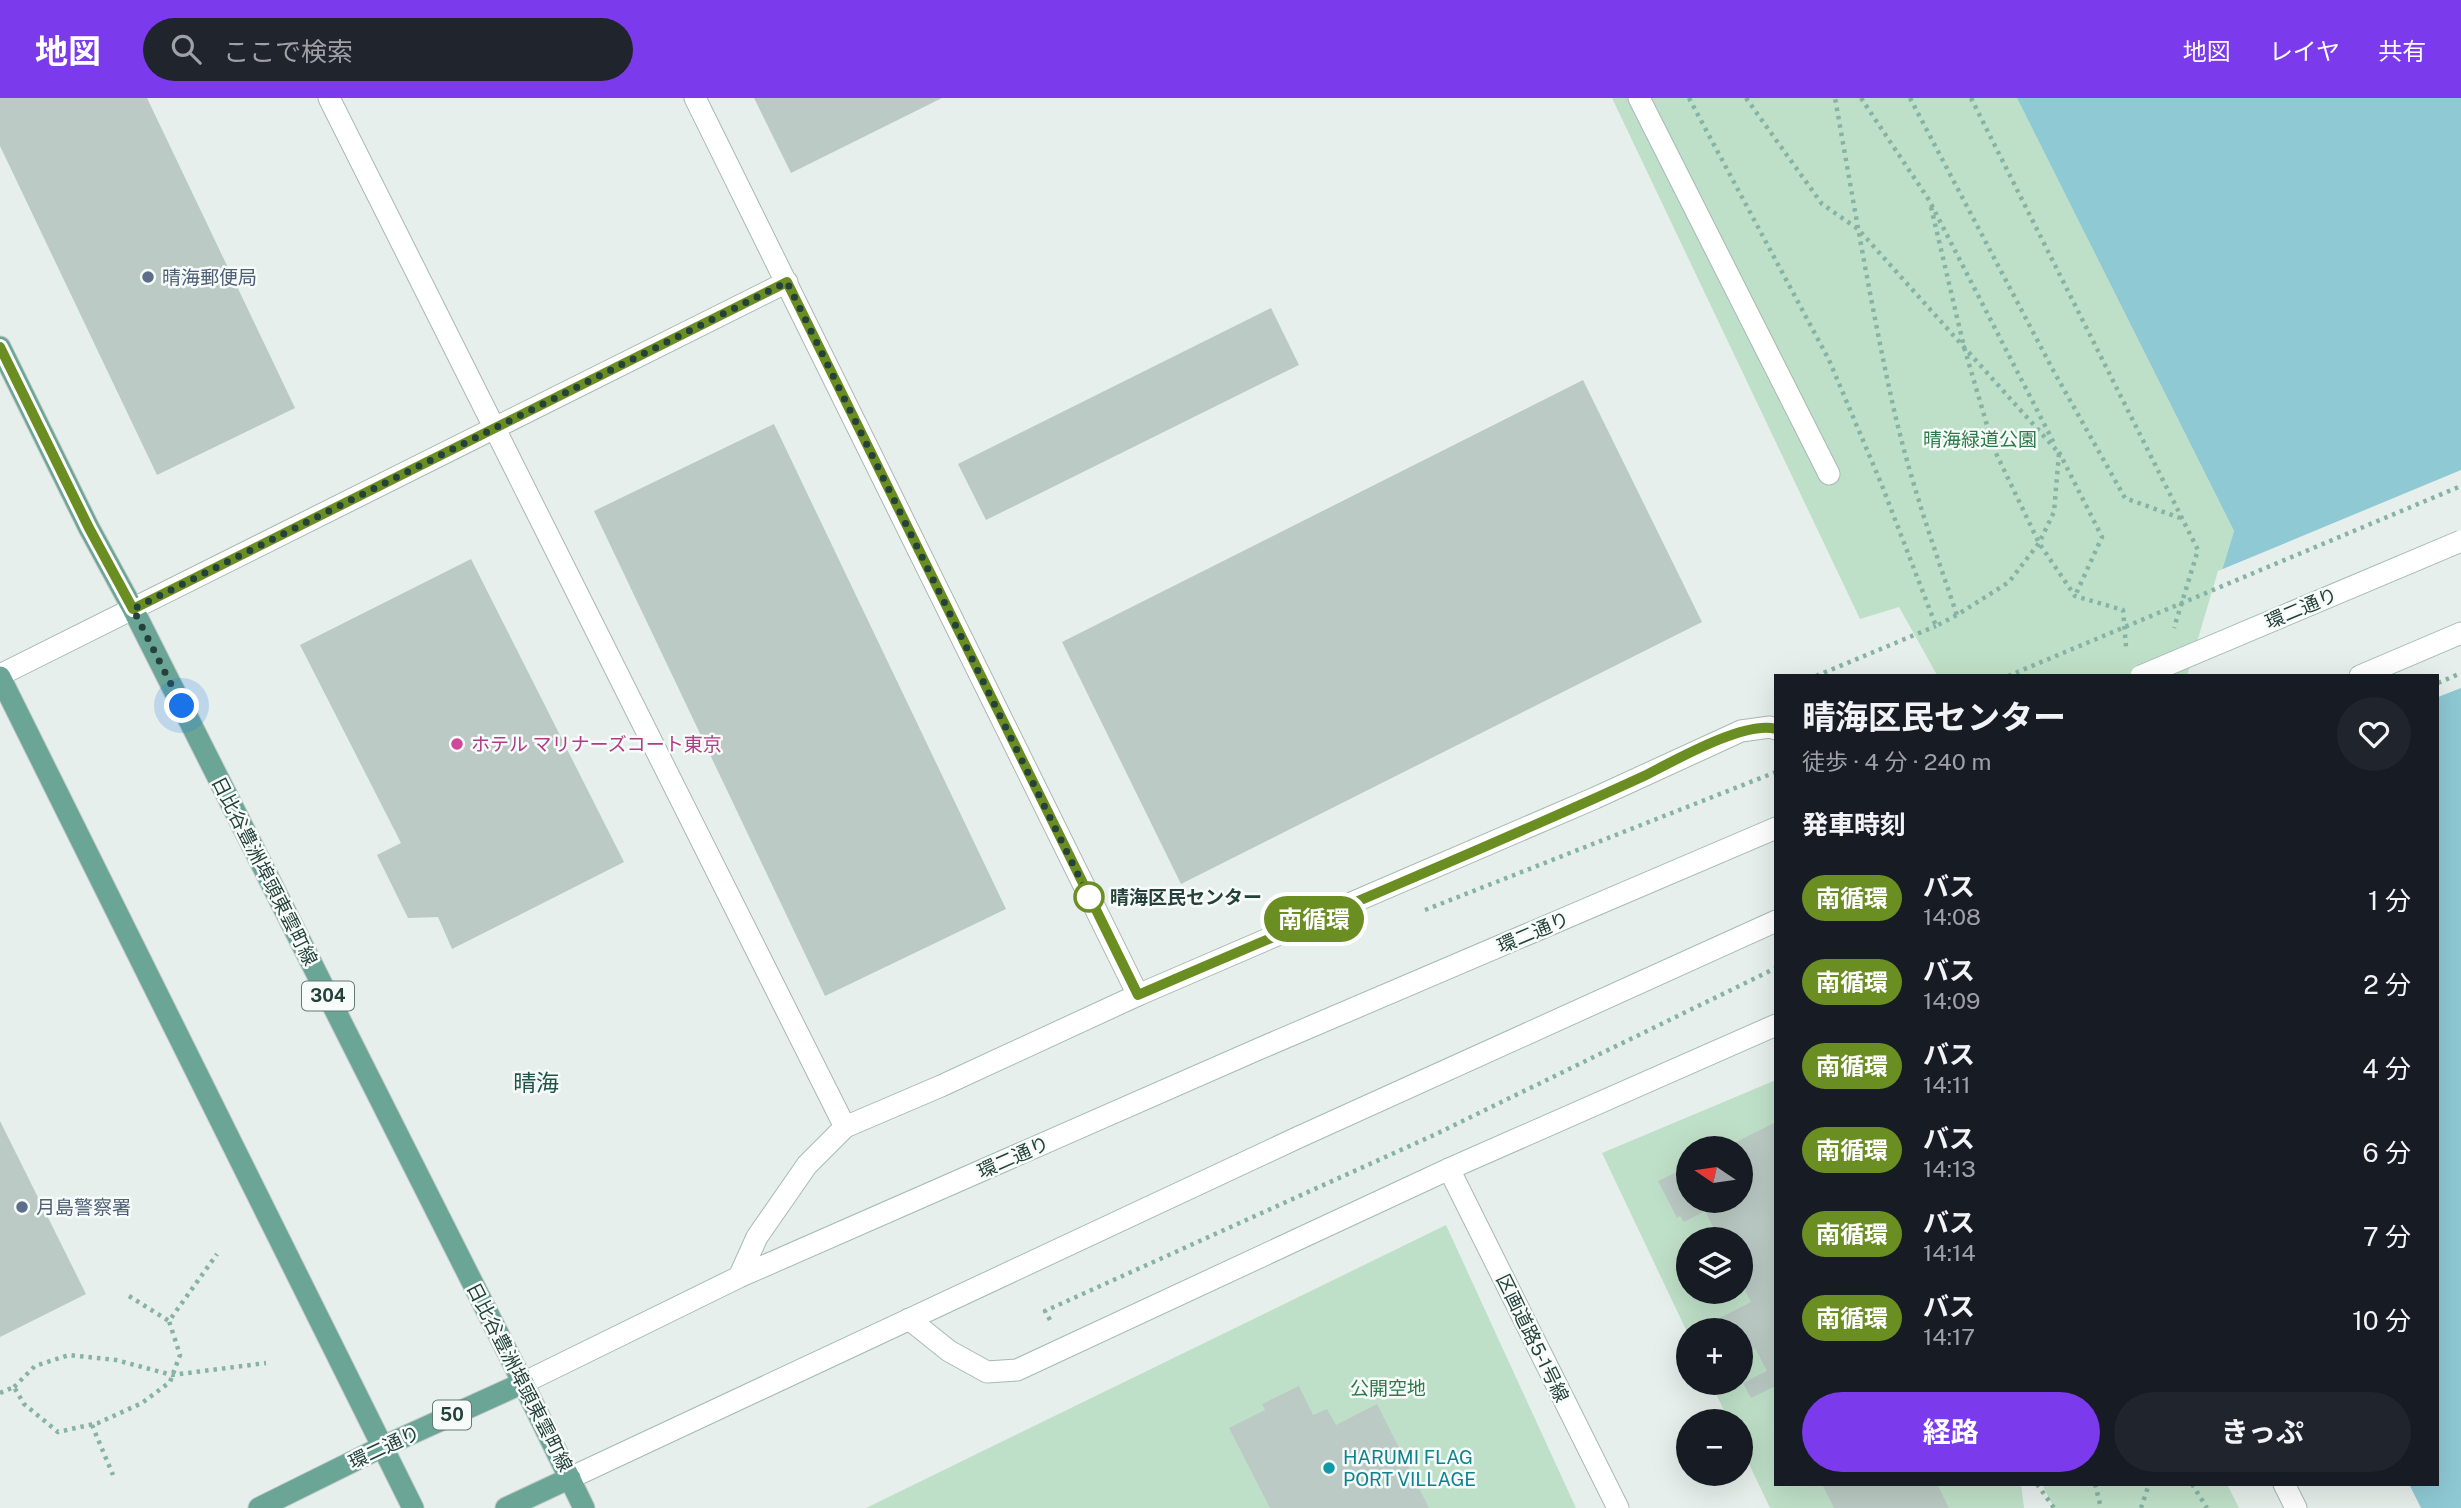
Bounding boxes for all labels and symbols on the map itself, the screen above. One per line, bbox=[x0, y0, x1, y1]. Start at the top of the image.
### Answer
place label: 晴海郵便局 bbox=[162, 266, 257, 288]
marker: 晴海郵便局 bbox=[140, 269, 156, 285]
park label: 晴海緑道公園 bbox=[1923, 428, 2037, 450]
street label: 環二通り bbox=[2262, 583, 2340, 633]
your location bbox=[164, 688, 199, 723]
place label: ホテル マリナーズコート東京 bbox=[471, 733, 722, 755]
marker: ホテル マリナーズコート東京 bbox=[449, 736, 465, 752]
street label: 日比谷豊洲埠頭東雲町線 bbox=[208, 773, 322, 969]
marker: 晴海区民センター bbox=[1074, 882, 1104, 912]
place label: 晴海区民センター bbox=[1110, 886, 1262, 908]
line badge: 南循環 bbox=[1274, 896, 1354, 942]
street label: 環二通り bbox=[1494, 907, 1572, 957]
road number: 304 bbox=[302, 982, 354, 1010]
district label: 晴海 bbox=[513, 1069, 559, 1096]
street label: 環二通り bbox=[974, 1131, 1052, 1183]
north arrow bbox=[1676, 1136, 1754, 1213]
place label: 月島警察署 bbox=[36, 1196, 131, 1218]
marker: 月島警察署 bbox=[14, 1199, 30, 1215]
street label: 区画道路5-1号線 bbox=[1493, 1270, 1573, 1406]
street label: 日比谷豊洲埠頭東雲町線 bbox=[463, 1279, 577, 1475]
park label: 公開空地 bbox=[1350, 1377, 1426, 1399]
road number: 50 bbox=[433, 1400, 471, 1430]
street label: 環二通り bbox=[345, 1421, 423, 1473]
place label: HARUMI FLAG PORT VILLAGE bbox=[1343, 1446, 1476, 1490]
marker: HARUMI FLAG PORT VILLAGE bbox=[1321, 1460, 1337, 1476]

